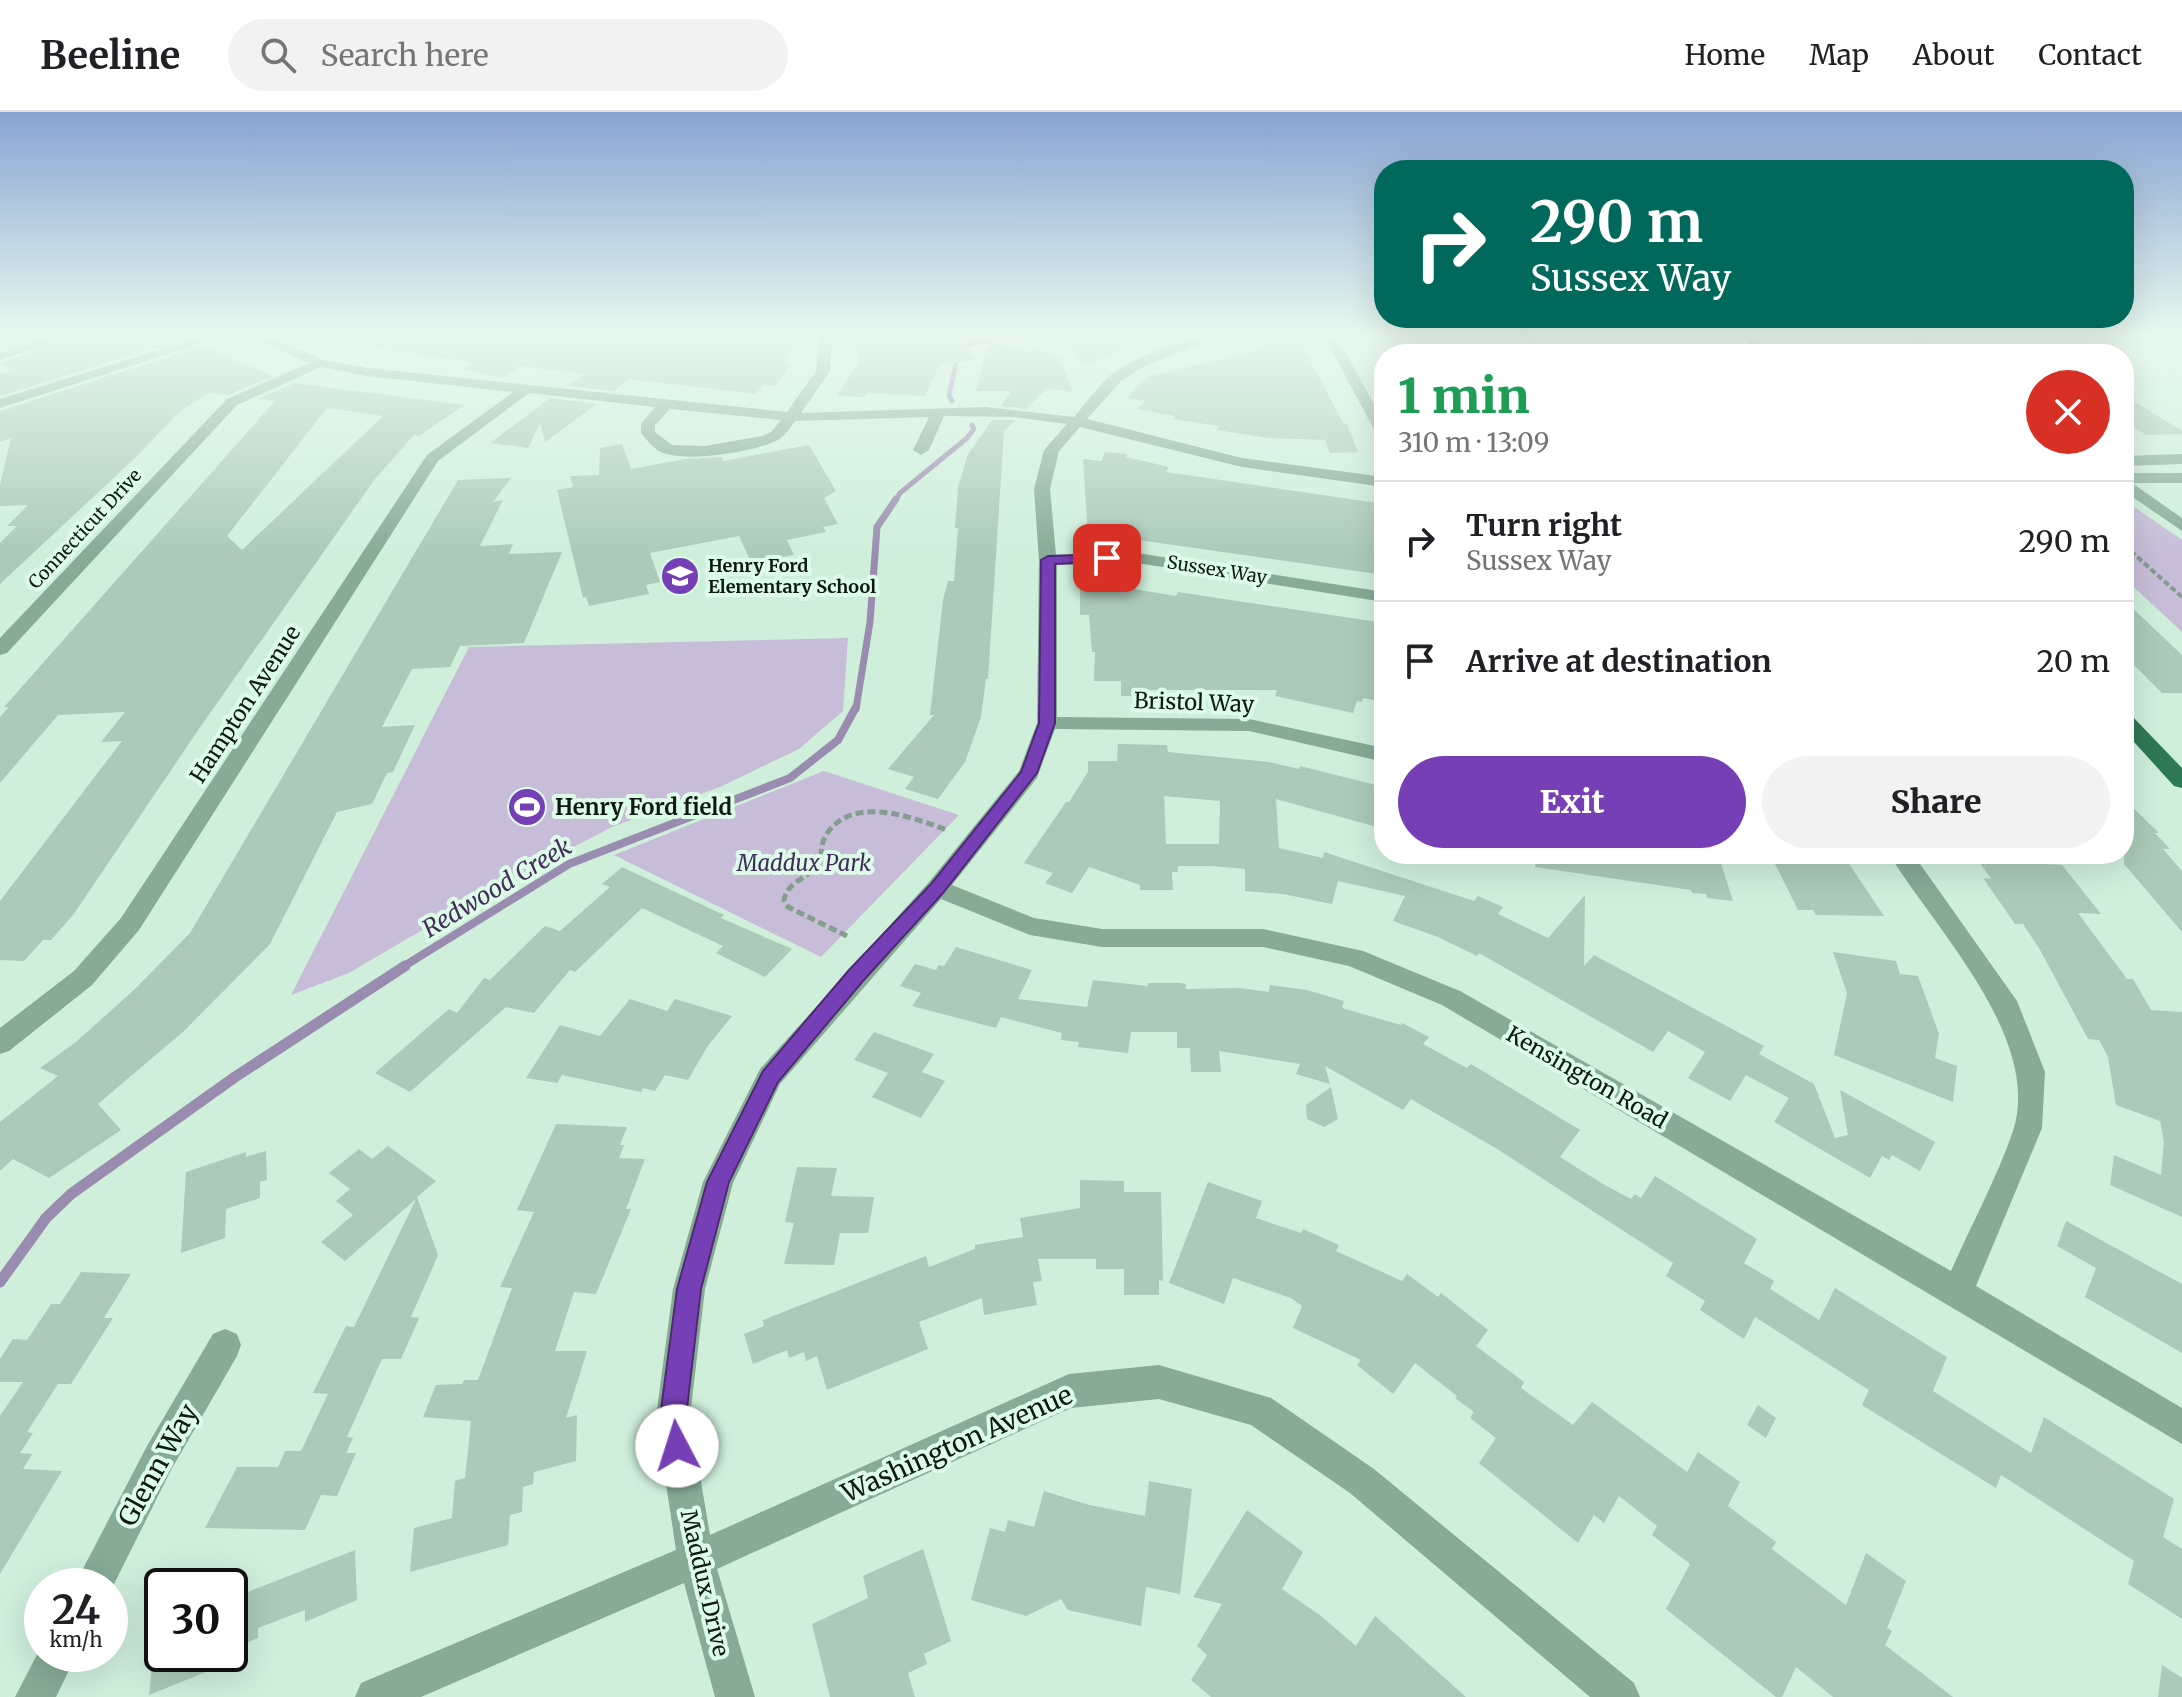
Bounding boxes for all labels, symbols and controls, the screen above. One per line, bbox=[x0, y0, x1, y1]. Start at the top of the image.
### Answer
search box bbox=[228, 19, 788, 91]
text: Beeline bbox=[40, 32, 180, 79]
icon: search bbox=[256, 33, 300, 77]
text: Search here bbox=[320, 36, 489, 74]
text: Home bbox=[1684, 37, 1765, 73]
text: Map bbox=[1809, 37, 1869, 73]
text: About bbox=[1913, 37, 1994, 73]
text: Contact bbox=[2038, 37, 2142, 73]
text: 290 m bbox=[1530, 187, 1703, 257]
icon: right bbox=[1398, 192, 1502, 296]
text: Sussex Way bbox=[1530, 256, 1732, 301]
text: 1 min bbox=[1398, 366, 1530, 426]
button: close bbox=[2026, 370, 2110, 454]
text: 310 m · 13:09 bbox=[1398, 426, 1550, 459]
street label: Connecticut Drive bbox=[23, 464, 146, 593]
text: Turn right bbox=[1466, 506, 1622, 544]
icon: right bbox=[1398, 519, 1442, 563]
text: 290 m bbox=[2019, 522, 2110, 560]
pin bbox=[1073, 524, 1141, 592]
icon: arrive bbox=[1085, 536, 1129, 580]
text: Sussex Way bbox=[1466, 544, 1612, 577]
street label: Sussex Way bbox=[1166, 550, 1269, 589]
place label: Henry Ford Elementary School bbox=[708, 554, 876, 598]
school or university icon: Henry Ford Elementary School bbox=[659, 555, 701, 597]
street label: Hampton Avenue bbox=[184, 620, 306, 788]
icon: arrive bbox=[1398, 639, 1442, 683]
text: Arrive at destination bbox=[1466, 642, 1772, 680]
text: 20 m bbox=[2037, 642, 2110, 680]
street label: Bristol Way bbox=[1133, 686, 1255, 718]
button: Exit bbox=[1398, 756, 1746, 848]
button: Share bbox=[1762, 756, 2110, 848]
sports icon: Henry Ford field bbox=[506, 786, 548, 828]
place label: Henry Ford field bbox=[555, 793, 732, 821]
water label: Redwood Creek bbox=[417, 831, 577, 944]
park label: Maddux Park bbox=[736, 849, 871, 877]
street label: Kensington Road bbox=[1502, 1020, 1672, 1134]
street label: Washington Avenue bbox=[835, 1378, 1077, 1510]
street label: Glenn Way bbox=[111, 1397, 205, 1532]
position arrow bbox=[635, 1404, 719, 1488]
street label: Maddux Drive bbox=[675, 1507, 735, 1659]
speed limit sign: 30 bbox=[144, 1568, 248, 1672]
text: 24 bbox=[52, 1585, 100, 1635]
text: km/h bbox=[50, 1627, 102, 1652]

